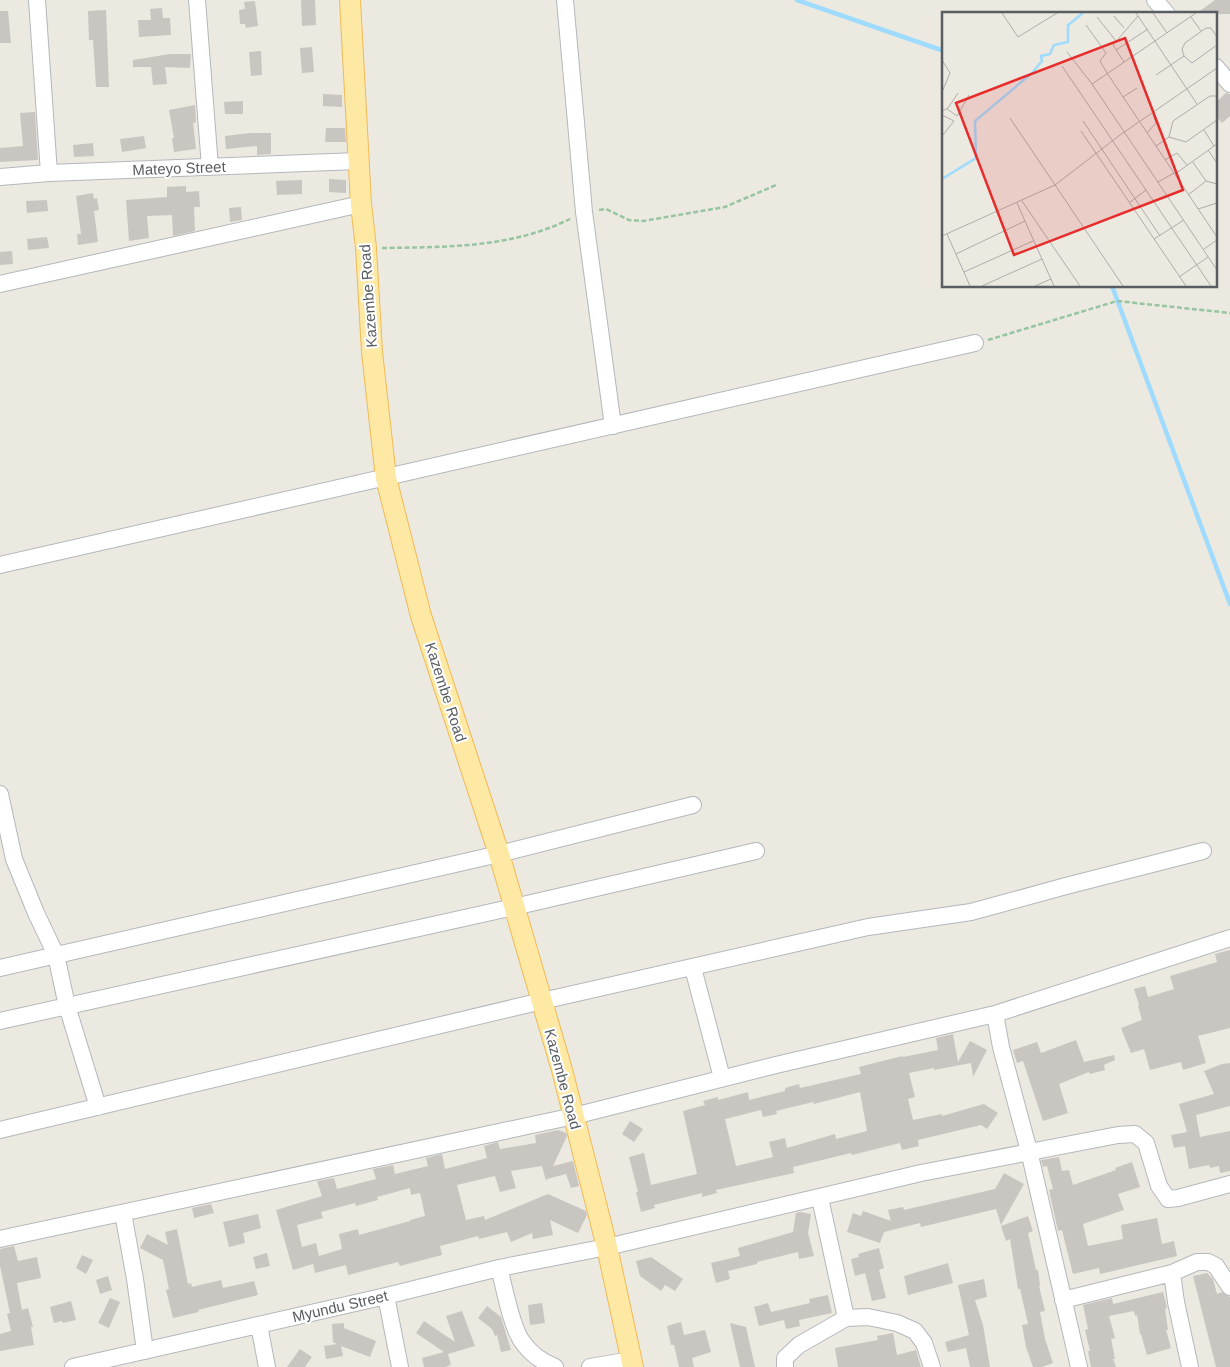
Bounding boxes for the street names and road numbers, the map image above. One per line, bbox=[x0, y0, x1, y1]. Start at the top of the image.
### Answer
street label: Mateyo Street bbox=[132, 158, 227, 178]
street label: Kazembe Road bbox=[356, 244, 380, 348]
street label: Kazembe Road bbox=[422, 640, 470, 744]
street label: Kazembe Road bbox=[541, 1027, 585, 1131]
street label: Myundu Street bbox=[291, 1287, 390, 1325]

